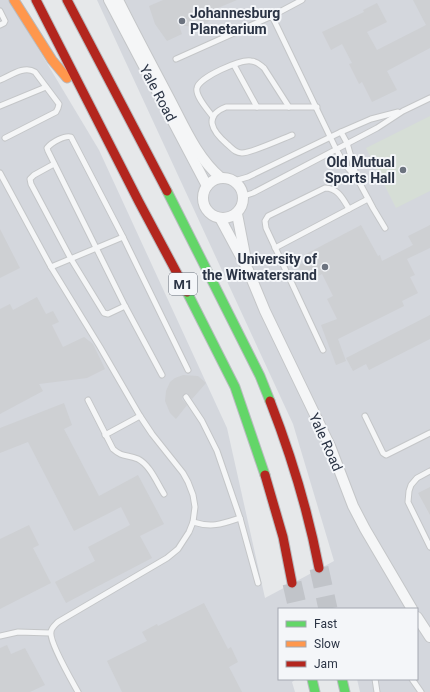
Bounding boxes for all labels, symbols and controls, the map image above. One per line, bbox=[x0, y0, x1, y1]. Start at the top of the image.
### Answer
place label: Johannesburg Planetarium bbox=[190, 5, 280, 37]
marker: Johannesburg Planetarium bbox=[177, 16, 187, 26]
street label: Yale Road bbox=[136, 62, 180, 124]
place label: Old Mutual Sports Hall bbox=[325, 154, 395, 186]
marker: Old Mutual Sports Hall bbox=[398, 165, 408, 175]
place label: University of the Witwatersrand bbox=[202, 251, 318, 283]
marker: University of the Witwatersrand bbox=[320, 262, 330, 272]
road number: M1 bbox=[169, 273, 197, 295]
street label: Yale Road bbox=[306, 410, 346, 474]
legend bbox=[278, 608, 418, 680]
text: Fast bbox=[314, 617, 337, 631]
text: Slow bbox=[314, 637, 340, 651]
text: Jam bbox=[314, 657, 338, 671]

